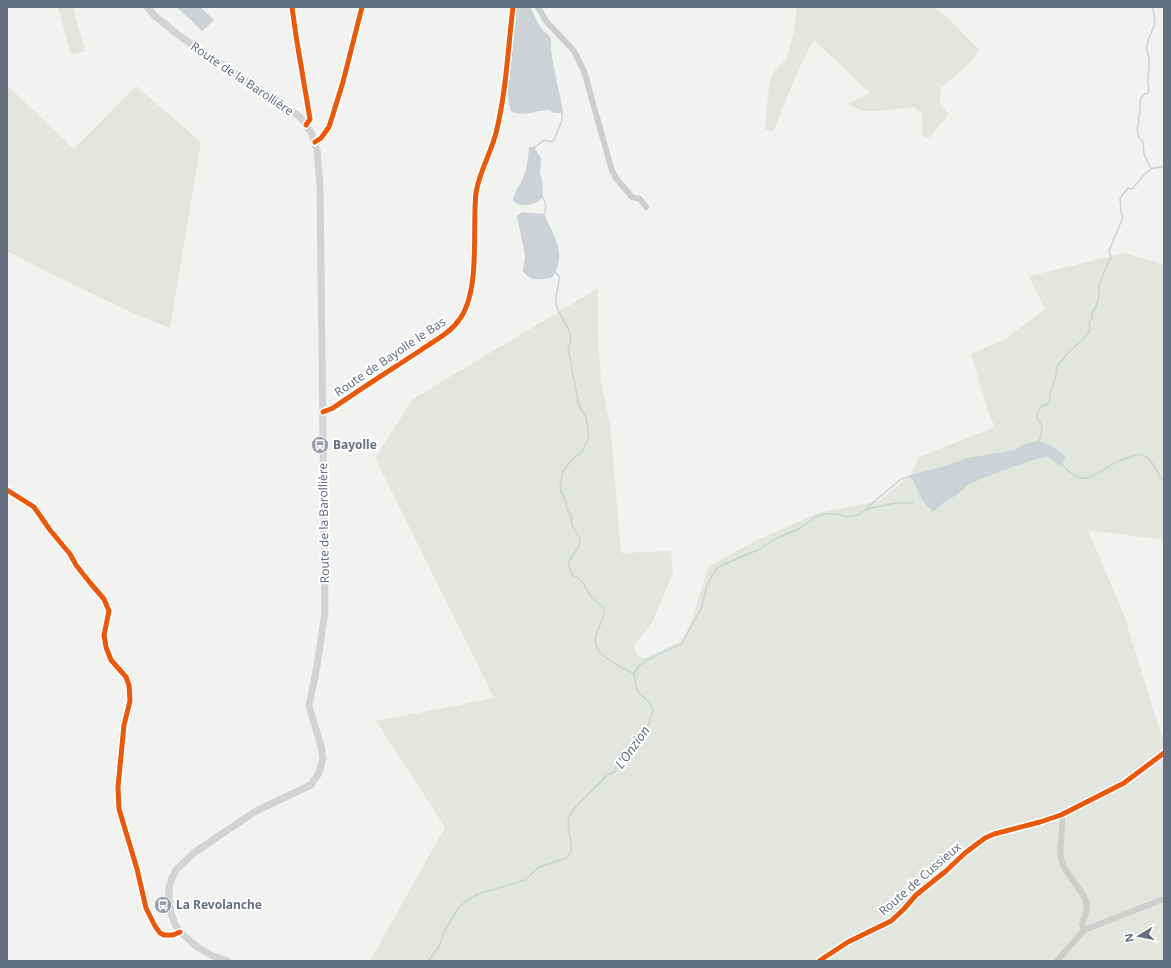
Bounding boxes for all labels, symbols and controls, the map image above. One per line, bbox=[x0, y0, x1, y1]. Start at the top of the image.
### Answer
street label: Route de la Barollière bbox=[188, 38, 297, 119]
street label: Route de Bayolle le Bas bbox=[331, 313, 449, 400]
bus stop icon: Bayolle bbox=[310, 435, 330, 455]
place label: Bayolle bbox=[333, 436, 377, 453]
street label: Route de la Barollière bbox=[314, 462, 333, 583]
water label: L'Onzion bbox=[610, 722, 654, 772]
street label: Route de Cussieux bbox=[875, 838, 965, 919]
bus stop icon: La Revolanche bbox=[153, 895, 173, 915]
place label: La Revolanche bbox=[176, 896, 262, 913]
north arrow bbox=[1119, 916, 1159, 956]
text: N bbox=[1120, 932, 1137, 944]

